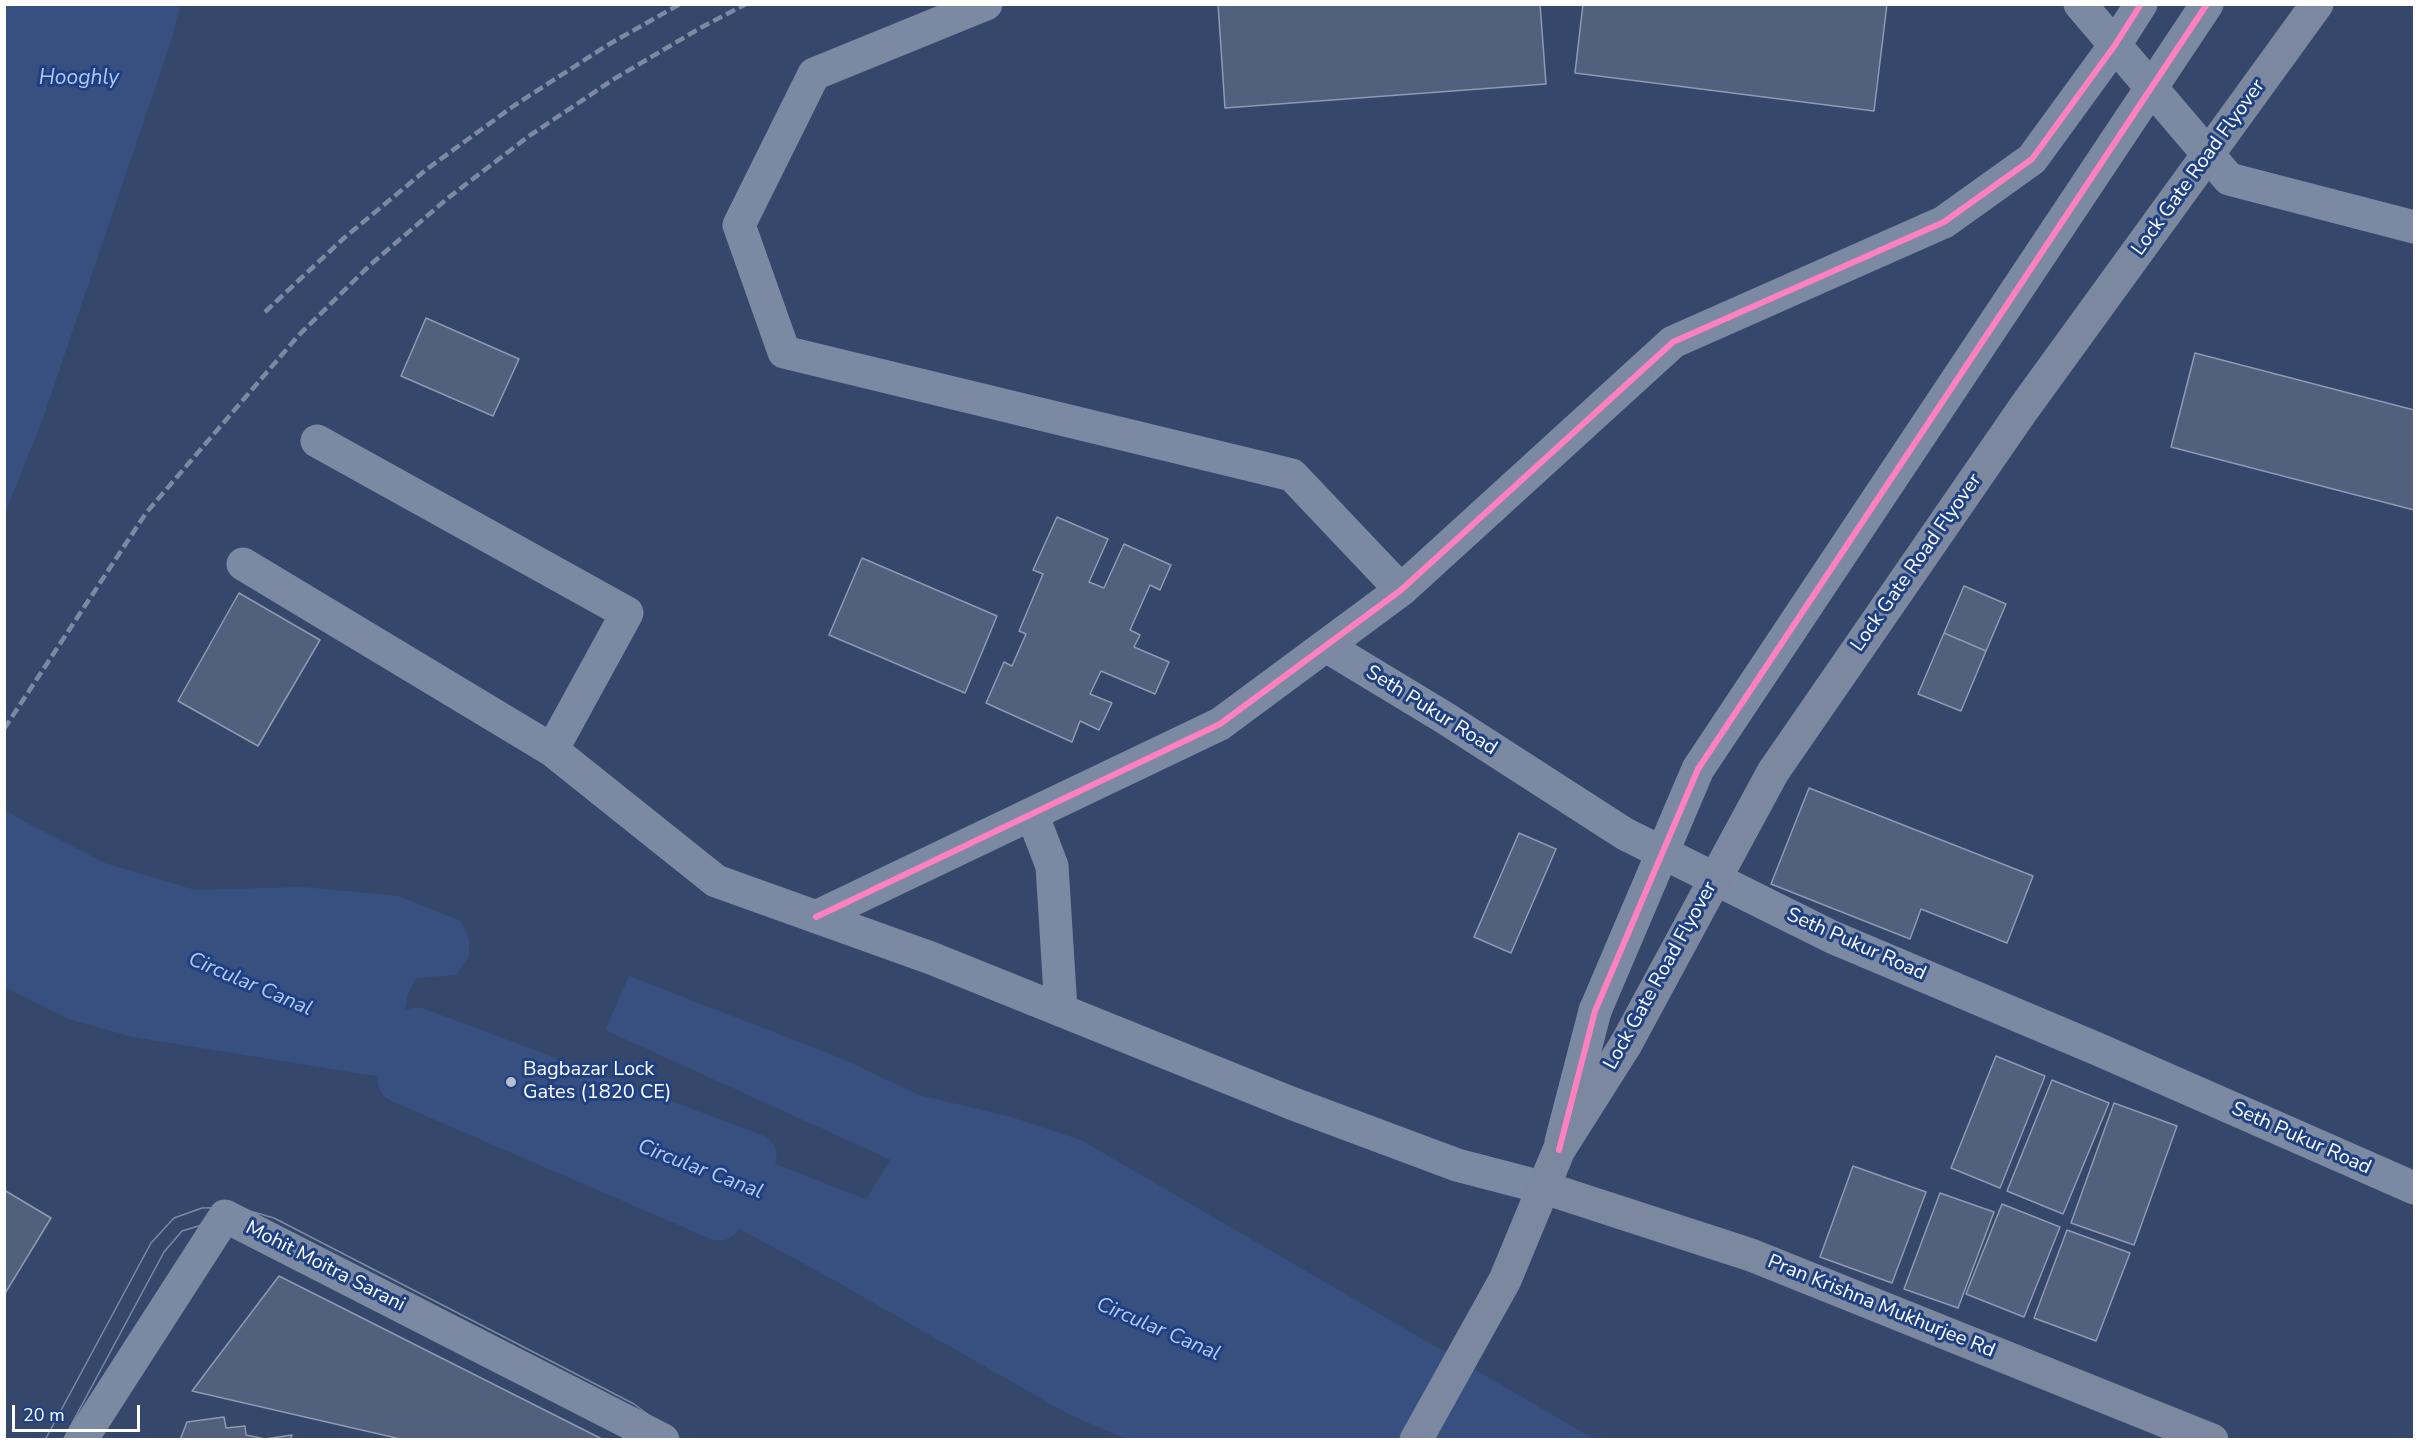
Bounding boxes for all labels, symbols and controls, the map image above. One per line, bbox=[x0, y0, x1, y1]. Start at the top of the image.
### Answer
water label: Hooghly bbox=[39, 66, 119, 92]
street label: Lock Gate Road Flyover bbox=[2127, 75, 2271, 261]
street label: Lock Gate Road Flyover bbox=[1847, 470, 1987, 656]
street label: Seth Pukur Road bbox=[1361, 661, 1501, 761]
street label: Lock Gate Road Flyover bbox=[1599, 878, 1723, 1074]
street label: Seth Pukur Road bbox=[1782, 903, 1930, 987]
water label: Circular Canal bbox=[184, 948, 316, 1022]
place label: Bagbazar Lock Gates (1820 CE) bbox=[523, 1058, 671, 1105]
marker: Bagbazar Lock Gates (1820 CE) bbox=[504, 1075, 518, 1089]
street label: Seth Pukur Road bbox=[2227, 1097, 2375, 1181]
water label: Circular Canal bbox=[634, 1135, 766, 1205]
street label: Mohit Moitra Sarani bbox=[241, 1216, 409, 1318]
street label: Pran Krishna Mukhurjee Rd bbox=[1764, 1250, 1998, 1364]
water label: Circular Canal bbox=[1092, 1293, 1224, 1367]
scale bar bbox=[15, 1393, 142, 1431]
text: 20 m bbox=[23, 1403, 65, 1427]

